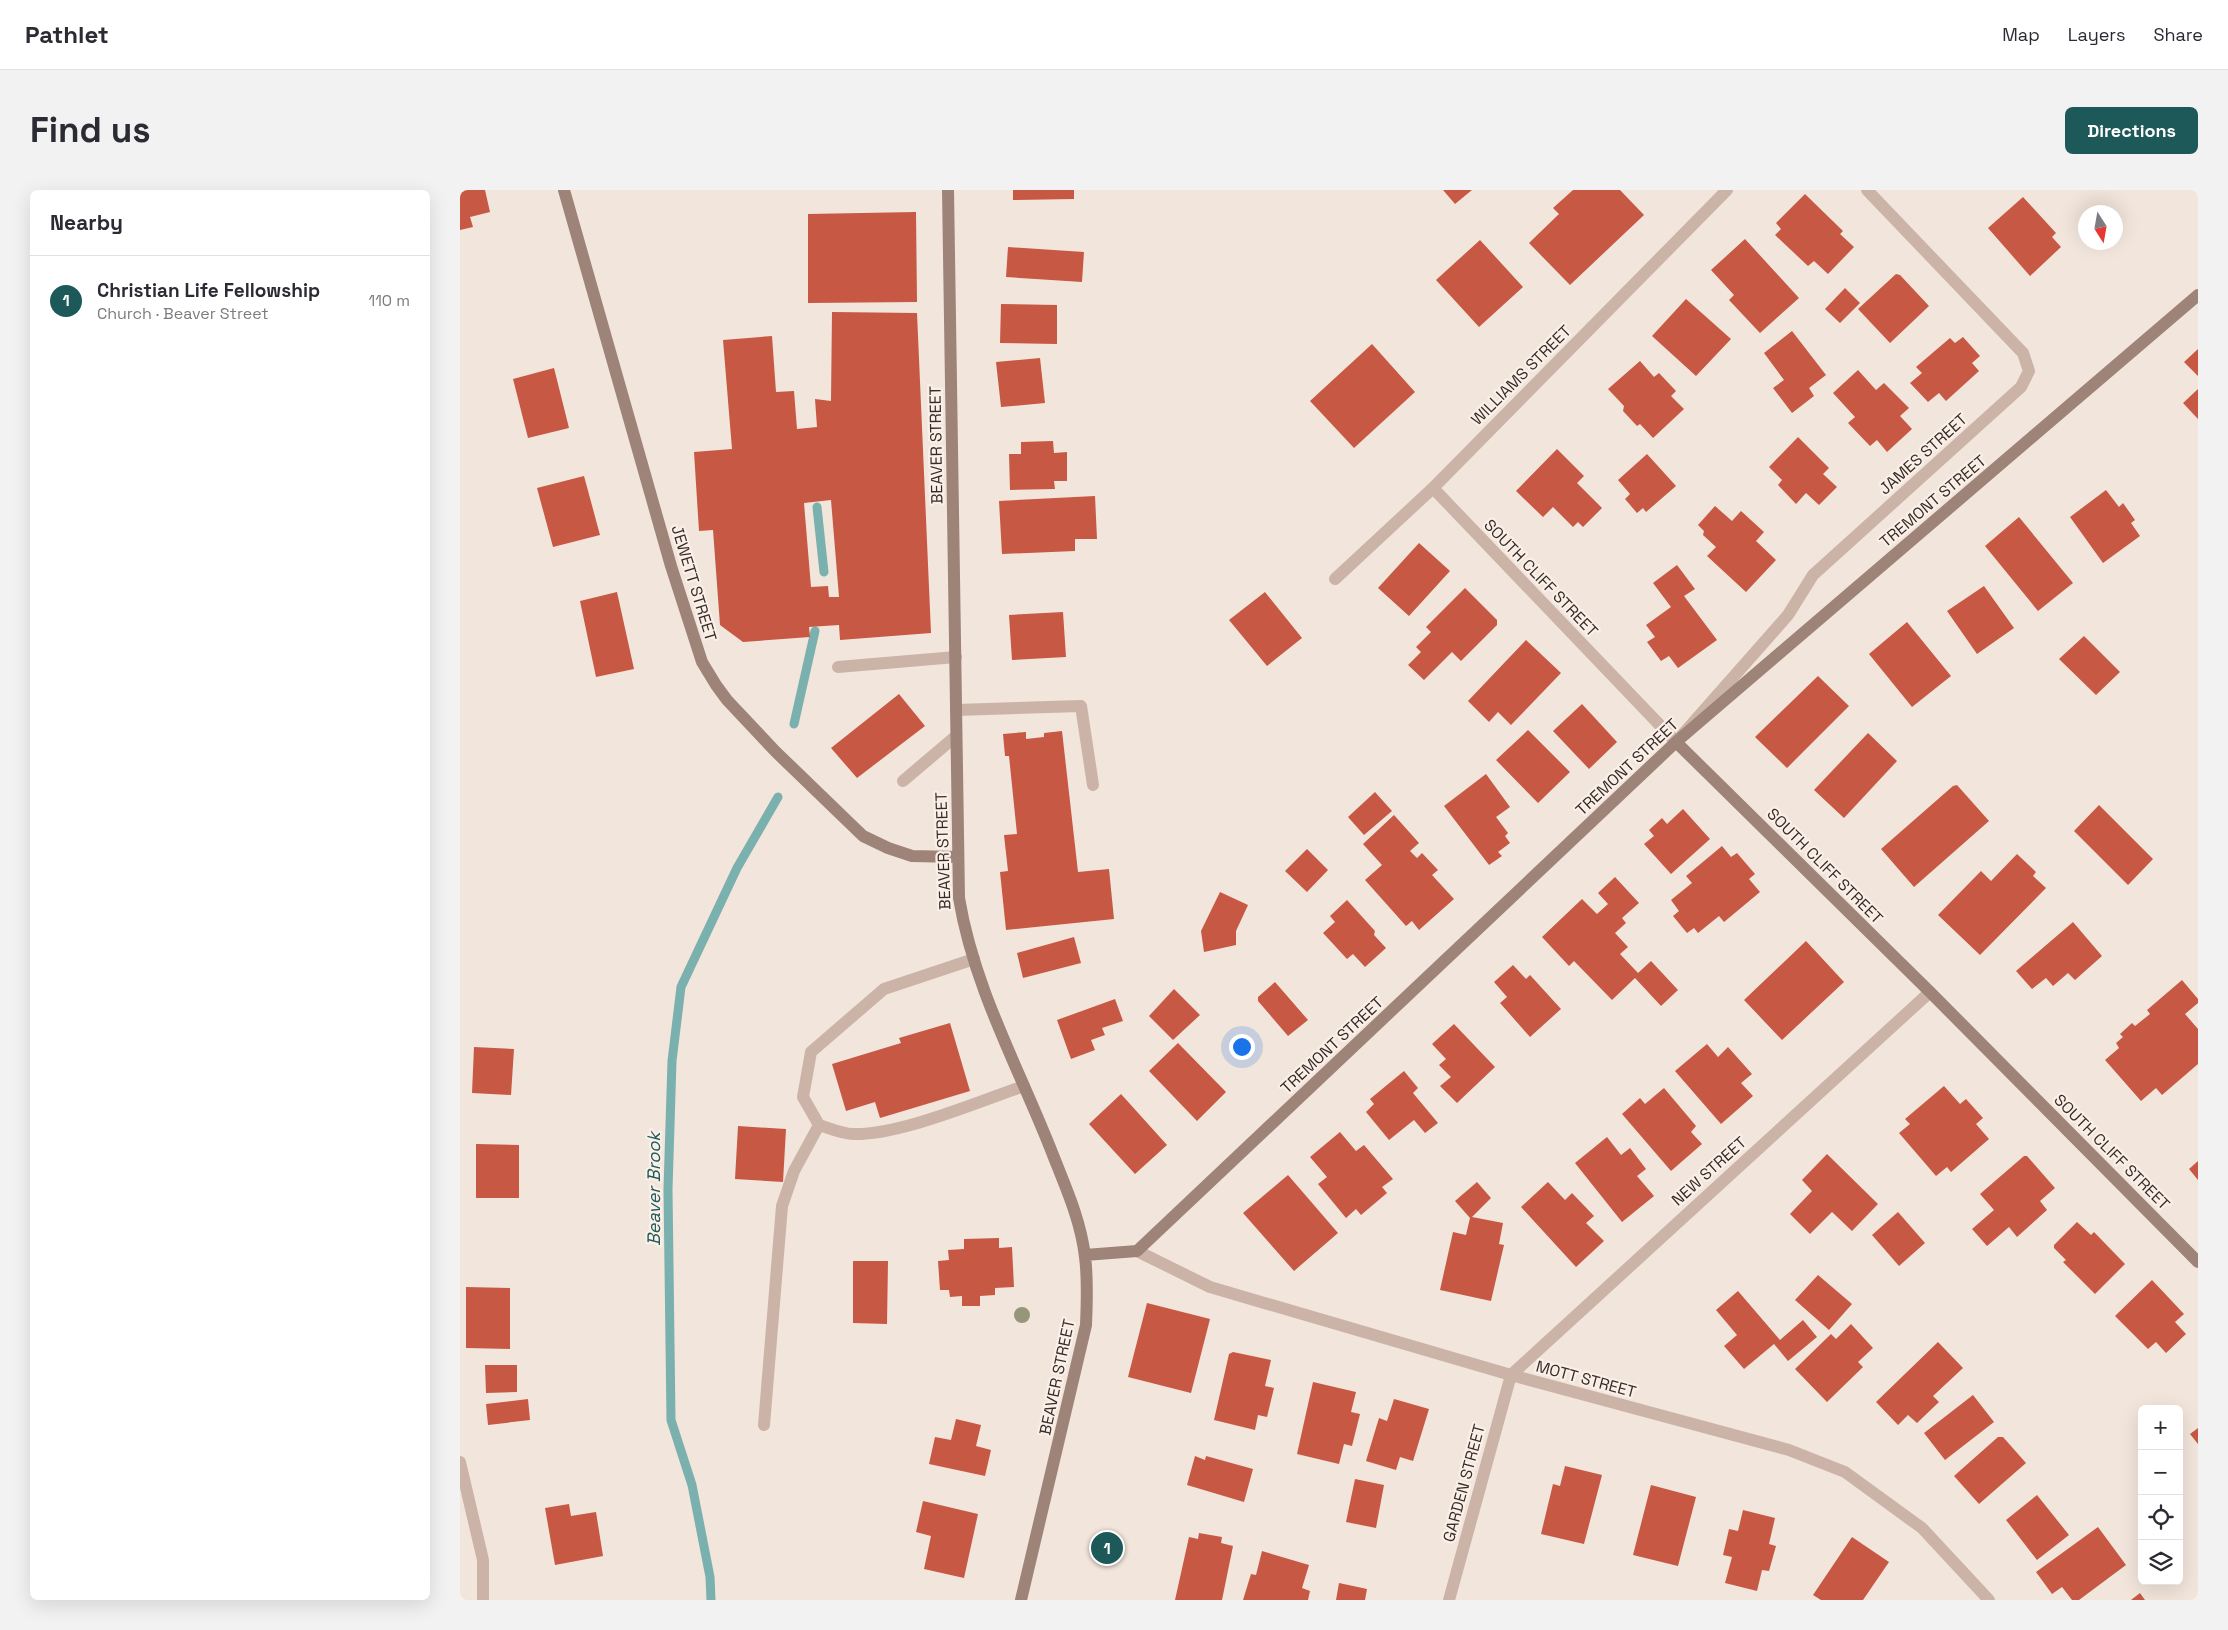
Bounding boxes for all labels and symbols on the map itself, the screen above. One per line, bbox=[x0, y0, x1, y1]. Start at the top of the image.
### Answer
north arrow bbox=[2078, 205, 2123, 250]
street label: WILLIAMS STREET bbox=[1466, 320, 1576, 430]
street label: BEAVER STREET bbox=[924, 386, 948, 504]
street label: JAMES STREET bbox=[1874, 409, 1972, 499]
street label: TREMONT STREET bbox=[1875, 450, 1991, 552]
street label: SOUTH CLIFF STREET bbox=[1479, 515, 1603, 641]
street label: JEWETT STREET bbox=[666, 522, 722, 644]
street label: TREMONT STREET bbox=[1571, 714, 1683, 820]
street label: BEAVER STREET bbox=[930, 792, 956, 910]
street label: SOUTH CLIFF STREET bbox=[1763, 804, 1887, 928]
street label: TREMONT STREET bbox=[1276, 992, 1388, 1098]
your location bbox=[1229, 1034, 1255, 1060]
street label: SOUTH CLIFF STREET bbox=[2050, 1090, 2174, 1214]
water label: Beaver Brook bbox=[642, 1130, 665, 1246]
street label: NEW STREET bbox=[1667, 1132, 1751, 1210]
street label: BEAVER STREET bbox=[1034, 1317, 1080, 1437]
street label: MOTT STREET bbox=[1534, 1356, 1638, 1402]
street label: GARDEN STREET bbox=[1438, 1422, 1490, 1544]
pin: 1 bbox=[1091, 1529, 1123, 1567]

